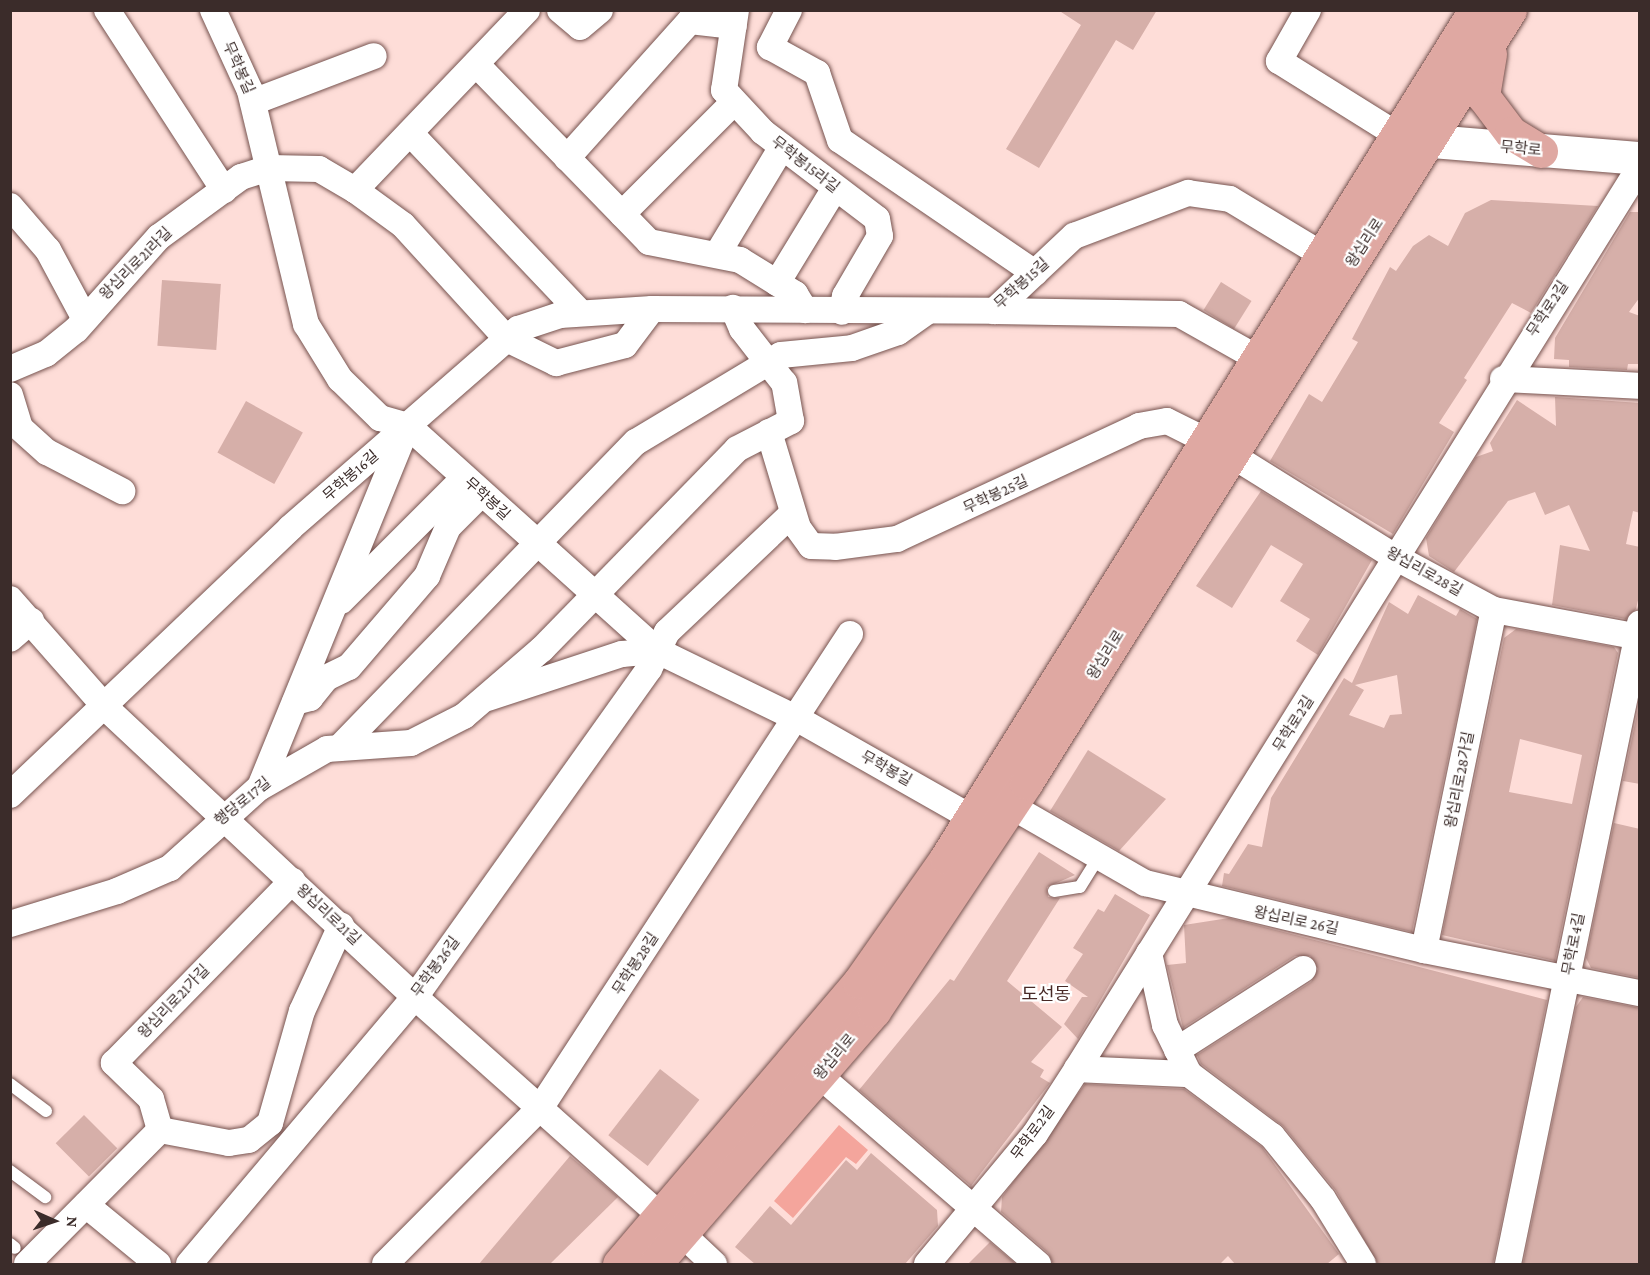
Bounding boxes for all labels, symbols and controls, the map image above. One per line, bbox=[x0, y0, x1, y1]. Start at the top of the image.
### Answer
street label: 무학봉길 bbox=[219, 39, 257, 97]
street label: 무학봉15라길 bbox=[768, 133, 842, 197]
street label: 무학로 bbox=[1500, 138, 1542, 160]
street label: 왕십리로 bbox=[1342, 215, 1388, 271]
street label: 왕십리로21라길 bbox=[96, 224, 176, 304]
street label: 무학봉15길 bbox=[991, 255, 1053, 313]
street label: 무학로2길 bbox=[1523, 278, 1573, 340]
street label: 무학봉16길 bbox=[320, 447, 382, 505]
street label: 무학봉25길 bbox=[961, 472, 1031, 518]
street label: 무학봉길 bbox=[460, 474, 514, 524]
street label: 왕십리로28길 bbox=[1383, 544, 1465, 600]
street label: 왕십리로 bbox=[1084, 627, 1128, 683]
street label: 무학로2길 bbox=[1270, 693, 1318, 755]
street label: 왕십리로28가길 bbox=[1442, 730, 1478, 830]
street label: 무학봉길 bbox=[857, 748, 915, 790]
street label: 행당로17길 bbox=[211, 774, 275, 830]
street label: 왕십리로21길 bbox=[292, 881, 364, 949]
street label: 왕십리로 26길 bbox=[1252, 903, 1340, 939]
street label: 무학로4길 bbox=[1559, 911, 1589, 977]
street label: 무학봉28길 bbox=[609, 930, 663, 998]
street label: 무학봉26길 bbox=[408, 933, 464, 1001]
street label: 왕십리로21가길 bbox=[135, 962, 213, 1042]
district label: 도선동 bbox=[1021, 983, 1071, 1005]
street label: 왕십리로 bbox=[810, 1030, 860, 1084]
street label: 무학로2길 bbox=[1007, 1102, 1059, 1164]
north arrow bbox=[24, 1191, 84, 1251]
text: N bbox=[64, 1216, 81, 1228]

